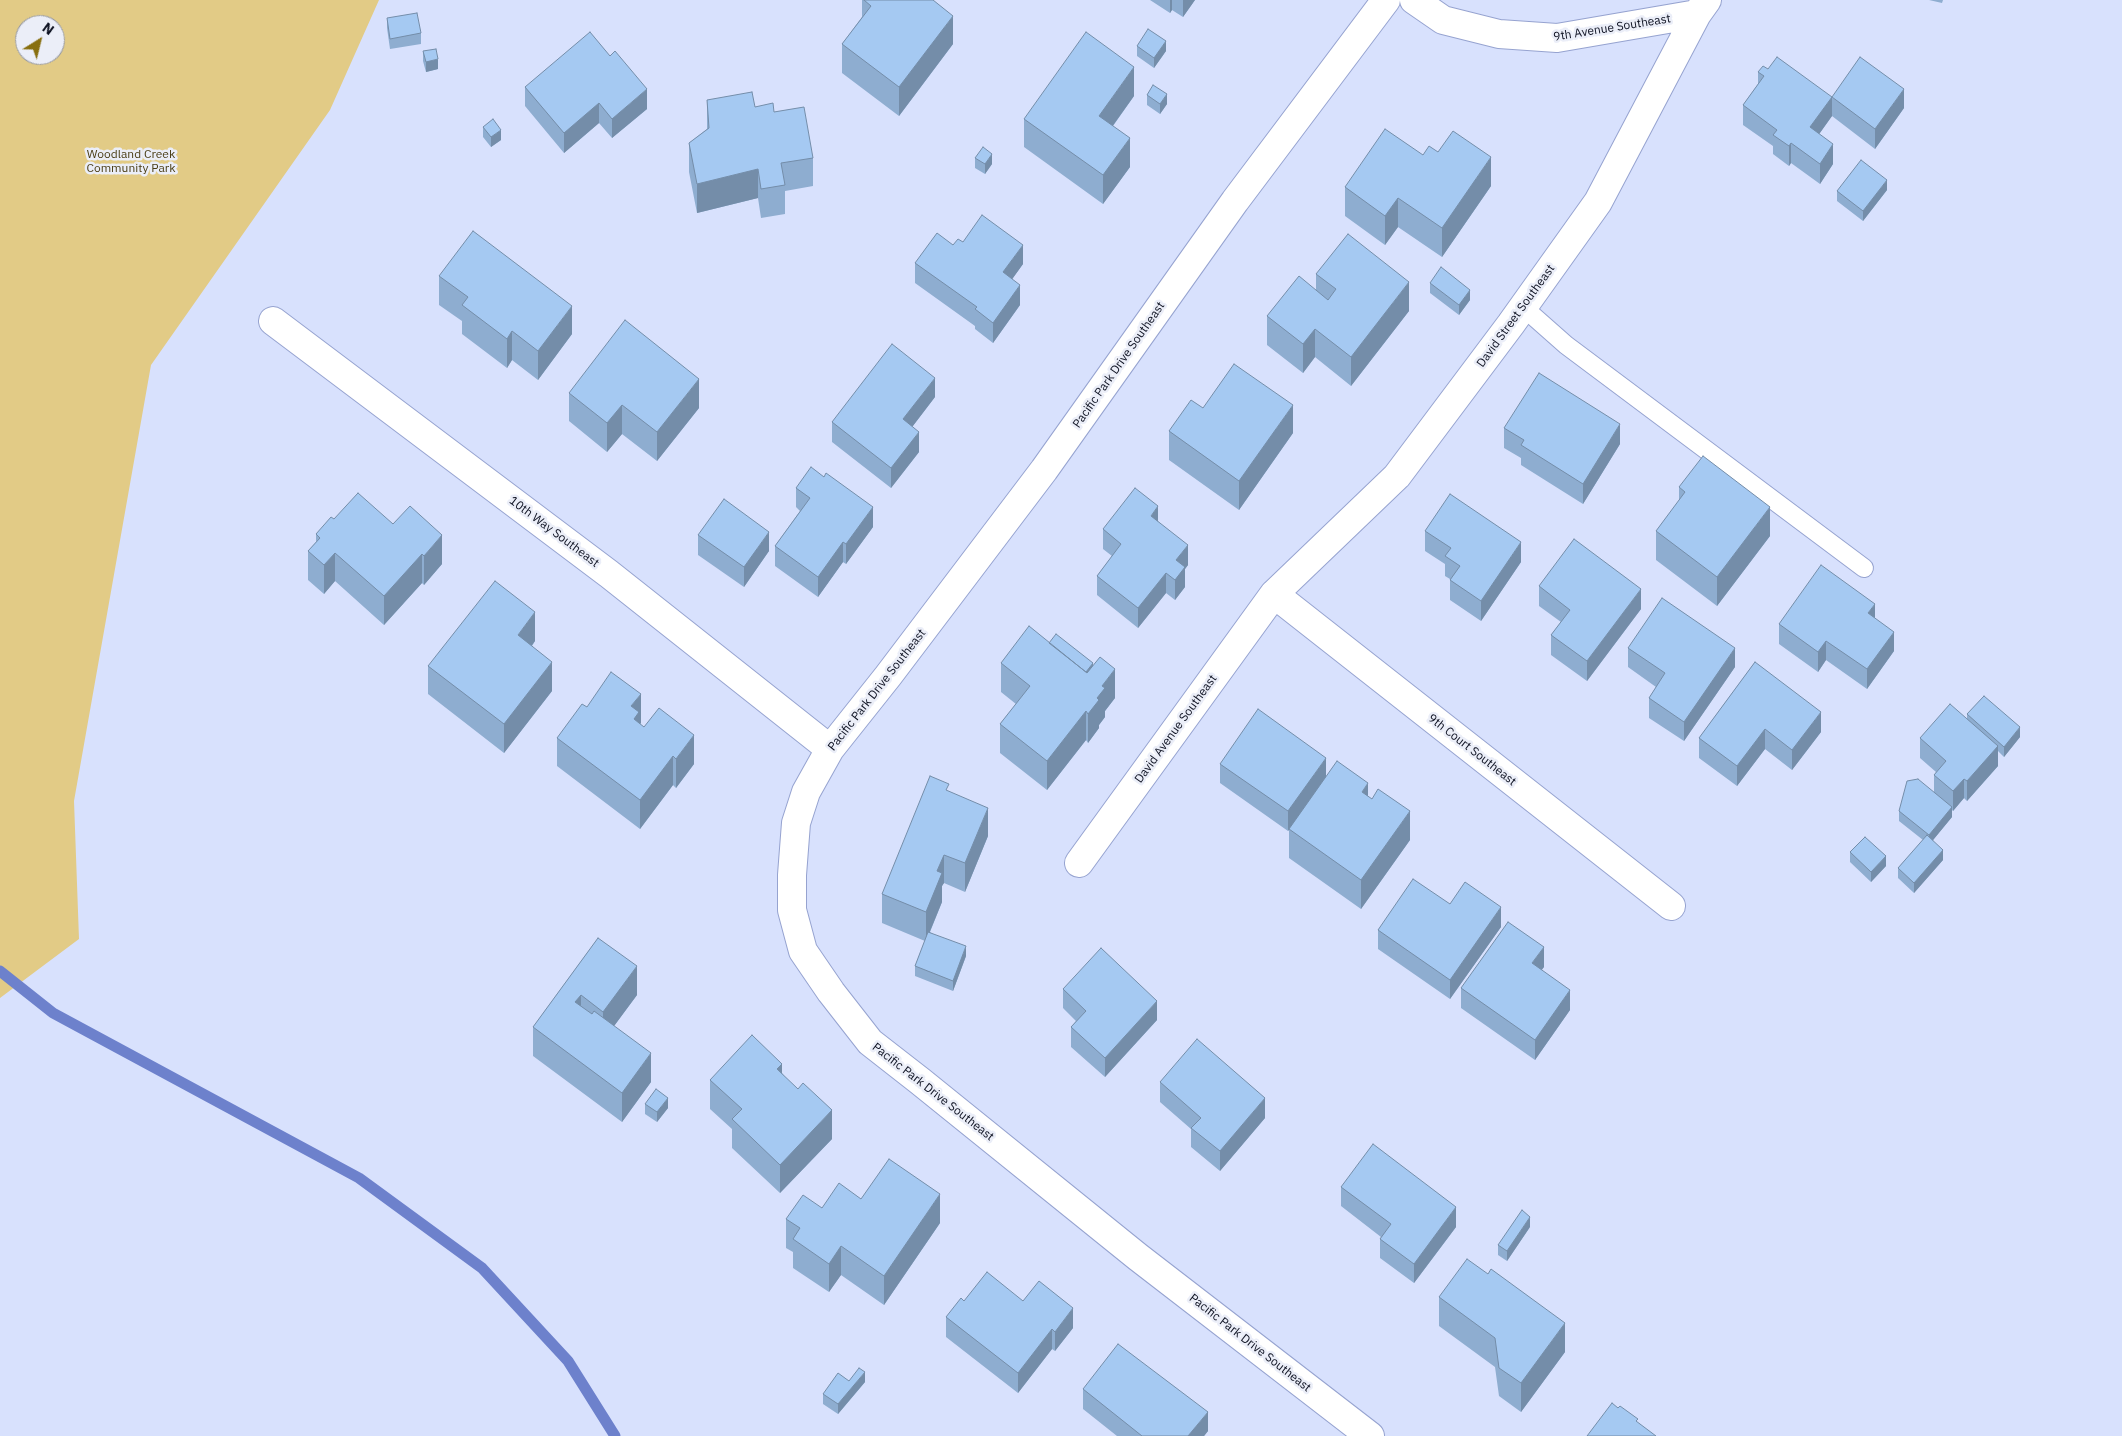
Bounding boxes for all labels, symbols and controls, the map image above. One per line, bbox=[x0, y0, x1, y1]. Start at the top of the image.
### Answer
street label: 9th Avenue Southeast bbox=[1552, 12, 1672, 44]
north arrow bbox=[15, 15, 65, 65]
text: N bbox=[39, 18, 58, 39]
park label: Woodland Creek Community Park bbox=[86, 148, 176, 176]
street label: David Street Southeast bbox=[1474, 262, 1558, 370]
street label: Pacific Park Drive Southeast bbox=[1070, 299, 1168, 431]
street label: 10th Way Southeast bbox=[506, 494, 602, 570]
street label: Pacific Park Drive Southeast bbox=[825, 626, 929, 754]
street label: David Avenue Southeast bbox=[1132, 672, 1220, 786]
street label: 9th Court Southeast bbox=[1425, 711, 1519, 789]
street label: Pacific Park Drive Southeast bbox=[869, 1040, 997, 1144]
street label: Pacific Park Drive Southeast bbox=[1186, 1291, 1314, 1395]

